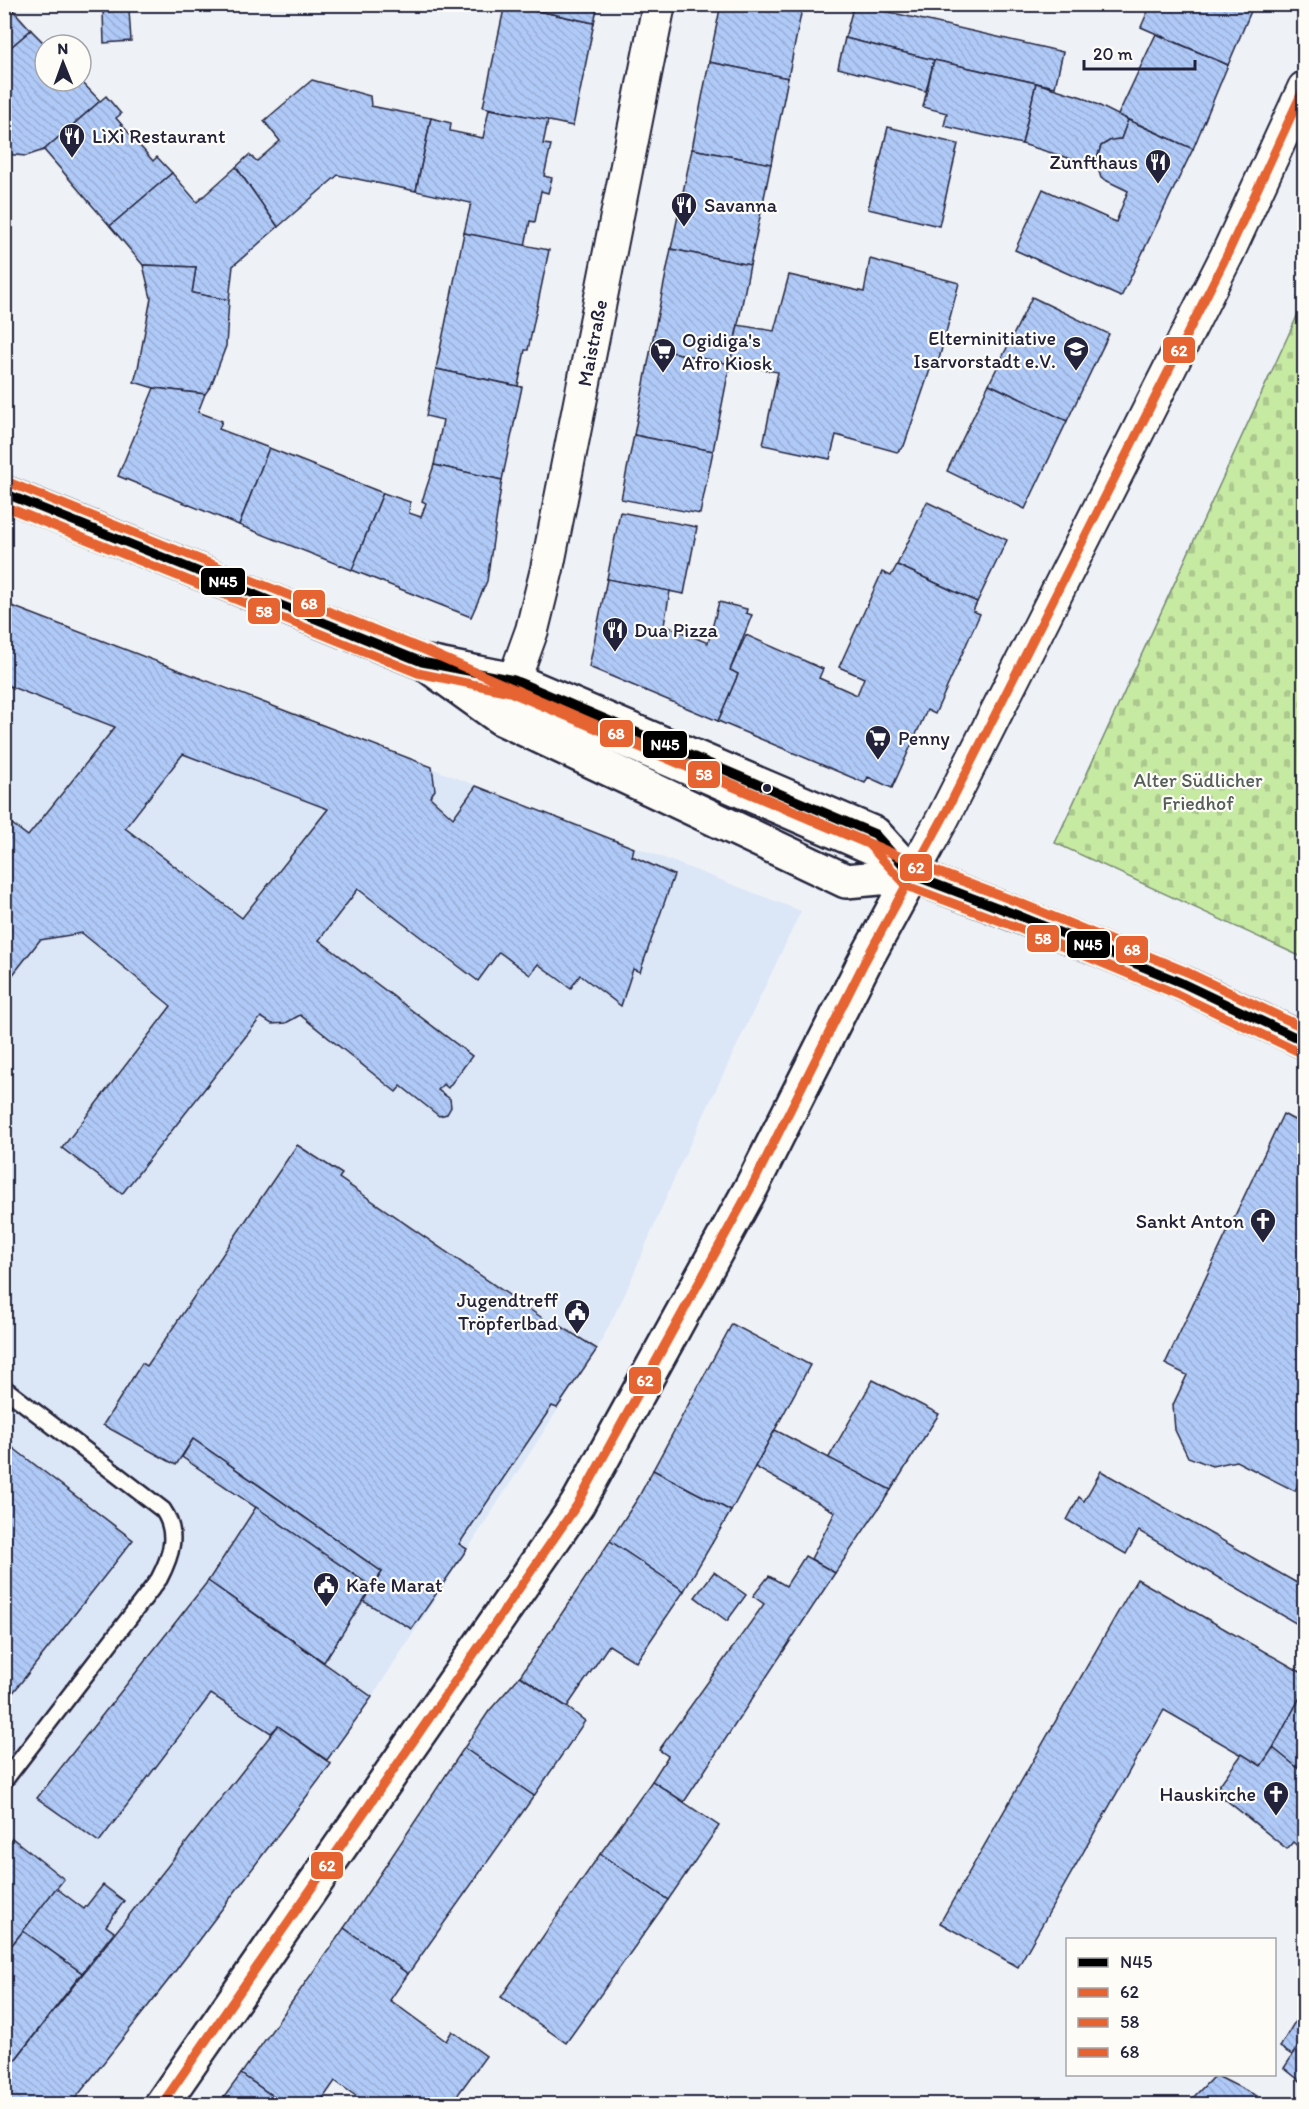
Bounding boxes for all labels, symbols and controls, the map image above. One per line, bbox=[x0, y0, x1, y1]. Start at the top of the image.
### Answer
north arrow bbox=[33, 33, 93, 93]
scale bar bbox=[1084, 33, 1195, 71]
text: N bbox=[57, 39, 68, 58]
text: 20 m bbox=[1093, 43, 1133, 65]
restaurant icon: LìXì Restaurant bbox=[57, 121, 87, 159]
place label: LìXì Restaurant bbox=[92, 124, 226, 148]
restaurant icon: Zunfthaus bbox=[1143, 147, 1173, 185]
place label: Zunfthaus bbox=[1049, 150, 1138, 174]
restaurant icon: Savanna bbox=[669, 190, 699, 228]
place label: Savanna bbox=[704, 193, 778, 217]
street label: Maistraße bbox=[572, 298, 612, 388]
place label: Elterninitiative Isarvorstadt e.V. bbox=[913, 326, 1056, 373]
place label: Ogidiga's Afro Kiosk bbox=[682, 328, 773, 375]
school or university icon: Elterninitiative Isarvorstadt e.V. bbox=[1061, 334, 1091, 372]
supermarket icon: Ogidiga's Afro Kiosk bbox=[648, 336, 678, 374]
line badge: 62 bbox=[1162, 336, 1196, 364]
text: 62 bbox=[1171, 341, 1188, 360]
line badge: N45 bbox=[200, 567, 246, 596]
text: N45 bbox=[209, 572, 238, 591]
line badge: 68 bbox=[292, 589, 326, 618]
text: 68 bbox=[300, 594, 318, 613]
line badge: 58 bbox=[247, 597, 281, 625]
text: 58 bbox=[255, 602, 273, 621]
restaurant icon: Dua Pizza bbox=[600, 615, 630, 653]
place label: Dua Pizza bbox=[634, 618, 719, 642]
line badge: 68 bbox=[599, 719, 634, 748]
supermarket icon: Penny bbox=[863, 723, 893, 761]
text: 68 bbox=[607, 724, 625, 743]
place label: Penny bbox=[898, 726, 950, 750]
line badge: N45 bbox=[642, 730, 688, 759]
text: N45 bbox=[651, 735, 680, 754]
line badge: 58 bbox=[687, 760, 721, 789]
text: 58 bbox=[695, 765, 713, 784]
park label: Alter Südlicher Friedhof bbox=[1133, 768, 1263, 815]
unlabelled marker bbox=[761, 782, 773, 794]
line badge: 62 bbox=[899, 853, 933, 882]
text: 62 bbox=[908, 858, 925, 877]
line badge: 58 bbox=[1026, 924, 1060, 953]
text: 58 bbox=[1034, 929, 1052, 948]
line badge: N45 bbox=[1066, 930, 1111, 959]
text: N45 bbox=[1074, 935, 1103, 954]
line badge: 68 bbox=[1115, 935, 1149, 964]
text: 68 bbox=[1123, 940, 1141, 959]
church icon: Sankt Anton bbox=[1248, 1206, 1278, 1244]
place label: Sankt Anton bbox=[1136, 1209, 1244, 1233]
place label: Jugendtreff Tröpferlbad bbox=[457, 1288, 558, 1335]
public building icon: Jugendtreff Tröpferlbad bbox=[562, 1297, 592, 1335]
line badge: 62 bbox=[628, 1366, 662, 1395]
text: 62 bbox=[637, 1371, 654, 1390]
public building icon: Kafe Marat bbox=[311, 1570, 341, 1608]
place label: Kafe Marat bbox=[346, 1573, 443, 1597]
church icon: Hauskirche bbox=[1261, 1779, 1291, 1817]
place label: Hauskirche bbox=[1160, 1782, 1256, 1806]
line badge: 62 bbox=[310, 1851, 344, 1880]
text: 62 bbox=[319, 1856, 336, 1875]
legend bbox=[1066, 1938, 1276, 2076]
text: N45 bbox=[1120, 1951, 1152, 1973]
text: 62 bbox=[1120, 1981, 1140, 2003]
text: 58 bbox=[1120, 2011, 1139, 2033]
text: 68 bbox=[1120, 2041, 1140, 2063]

